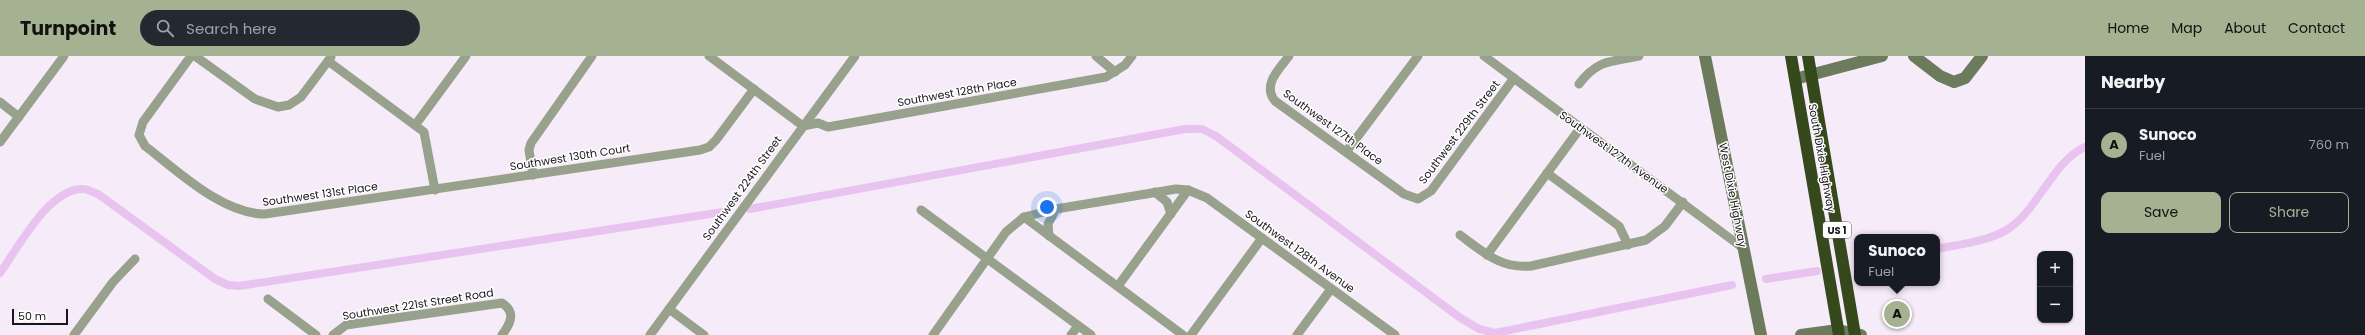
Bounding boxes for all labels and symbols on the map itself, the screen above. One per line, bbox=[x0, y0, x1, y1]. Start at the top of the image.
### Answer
street label: Southwest 128th Place bbox=[896, 74, 1018, 110]
street label: Southwest 229th Street bbox=[1415, 77, 1503, 187]
street label: Southwest 127th Place bbox=[1280, 85, 1386, 169]
street label: South Dixie Highway bbox=[1805, 102, 1840, 214]
street label: Southwest 127th Avenue bbox=[1556, 107, 1672, 197]
street label: Southwest 224th Street bbox=[699, 132, 785, 244]
street label: Southwest 130th Court bbox=[509, 140, 631, 174]
street label: West Dixie Highway bbox=[1715, 141, 1751, 249]
street label: Southwest 131st Place bbox=[261, 178, 379, 210]
your location bbox=[1037, 197, 1057, 217]
street label: Southwest 128th Avenue bbox=[1242, 206, 1358, 296]
road number: US 1 bbox=[1823, 222, 1851, 238]
street label: Southwest 221st Street Road bbox=[341, 284, 495, 324]
pin: A bbox=[1884, 299, 1910, 329]
scale bar bbox=[12, 307, 68, 326]

